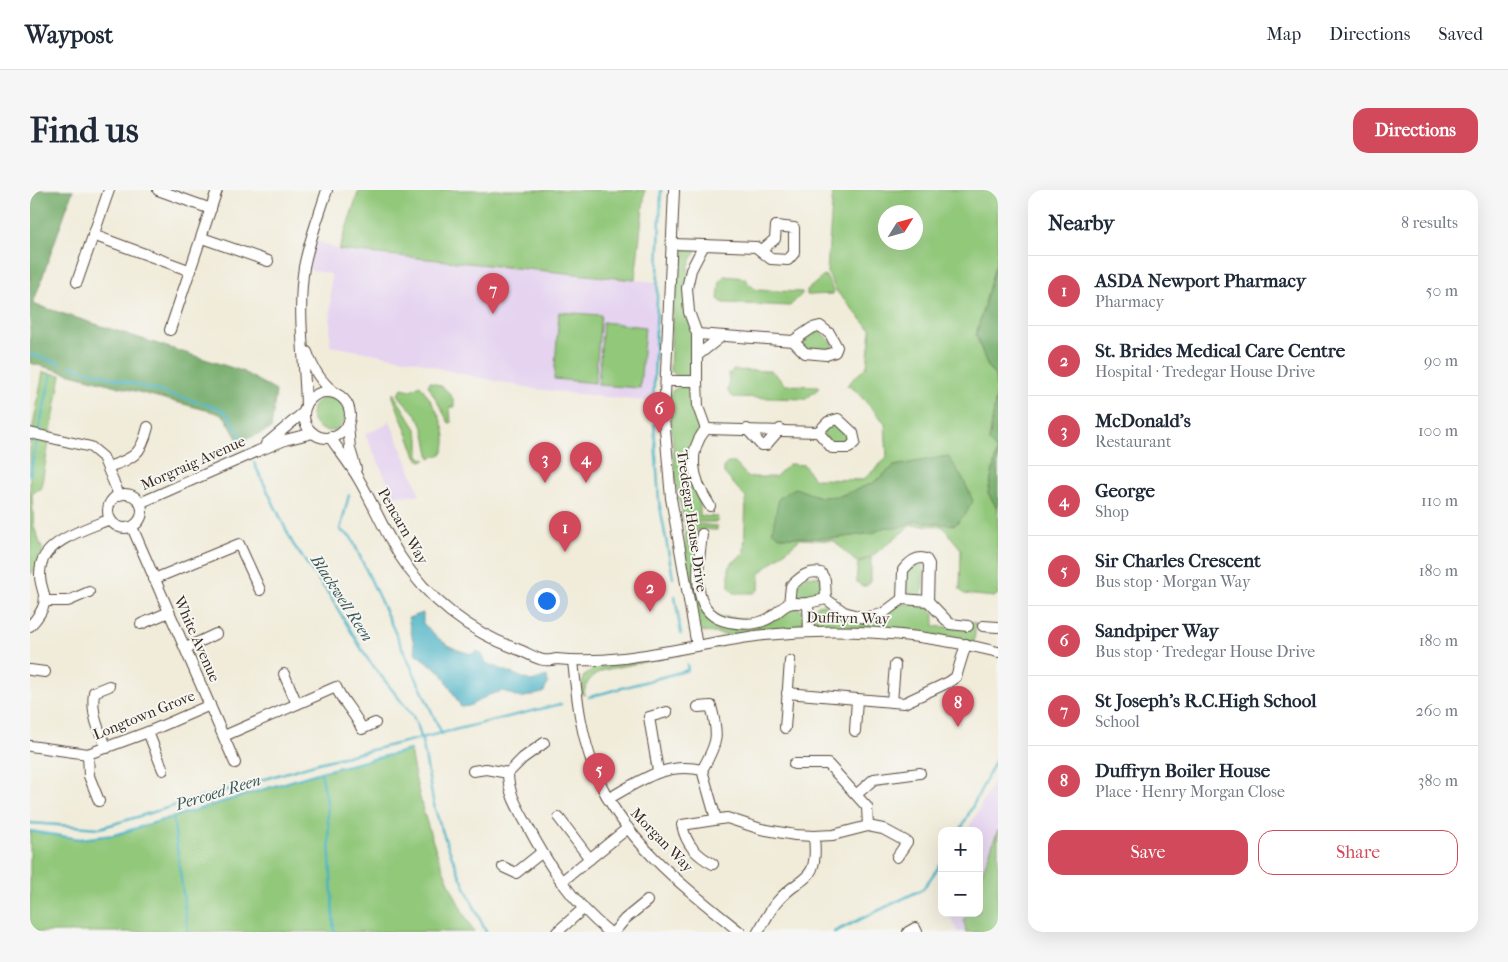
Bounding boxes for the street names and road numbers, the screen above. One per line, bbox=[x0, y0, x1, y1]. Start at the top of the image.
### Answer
street label: Morgraig Avenue bbox=[138, 432, 249, 494]
street label: Tredegar House Drive bbox=[673, 449, 711, 594]
street label: Pencarn Way bbox=[374, 485, 433, 568]
street label: White Avenue bbox=[170, 592, 224, 685]
street label: Duffryn Way bbox=[806, 608, 891, 628]
street label: Longtown Grove bbox=[90, 686, 198, 744]
street label: Morgan Way bbox=[627, 804, 698, 877]

